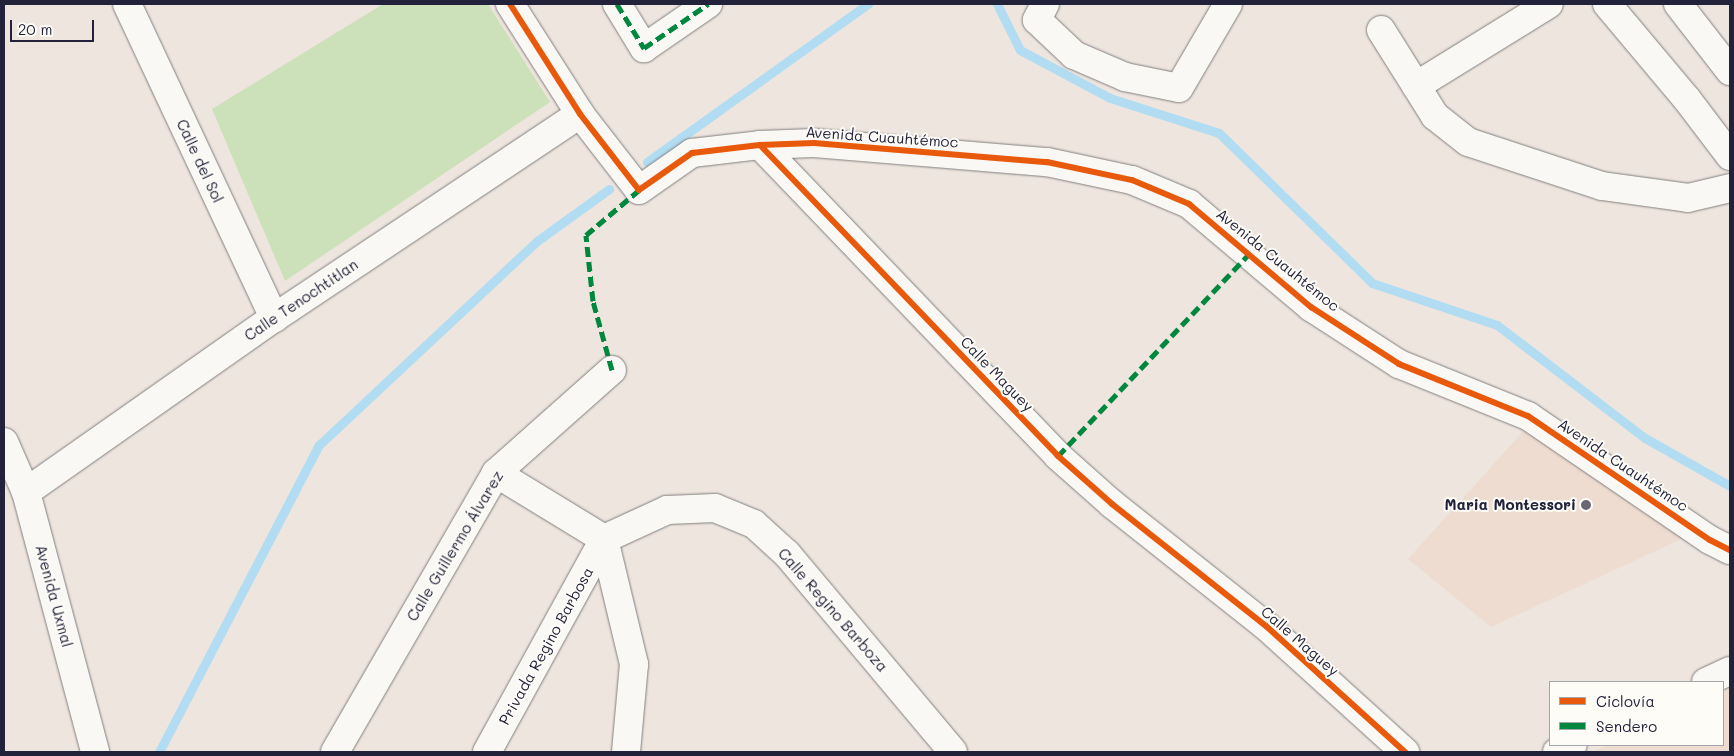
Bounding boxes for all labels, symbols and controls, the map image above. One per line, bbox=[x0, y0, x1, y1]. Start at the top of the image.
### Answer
scale bar bbox=[12, 10, 96, 42]
text: 20 m bbox=[18, 19, 52, 39]
street label: Calle del Sol bbox=[173, 116, 227, 206]
street label: Avenida Cuauhtémoc bbox=[805, 123, 959, 151]
street label: Avenida Cuauhtémoc bbox=[1213, 205, 1343, 315]
street label: Calle Tenochtitlan bbox=[241, 255, 361, 345]
street label: Calle Maguey bbox=[957, 333, 1037, 415]
street label: Avenida Cuauhtémoc bbox=[1554, 415, 1692, 515]
street label: Calle Guillermo Álvarez bbox=[403, 468, 507, 624]
place label: Maria Montessori bbox=[1445, 496, 1576, 514]
marker: Maria Montessori bbox=[1580, 499, 1592, 511]
street label: Avenida Uxmal bbox=[32, 543, 76, 649]
street label: Calle Regino Barboza bbox=[774, 544, 892, 676]
street label: Privada Regino Barbosa bbox=[495, 564, 597, 728]
street label: Calle Maguey bbox=[1257, 602, 1343, 680]
legend bbox=[1549, 681, 1724, 746]
text: Ciclovía bbox=[1596, 691, 1655, 711]
text: Sendero bbox=[1596, 716, 1657, 736]

